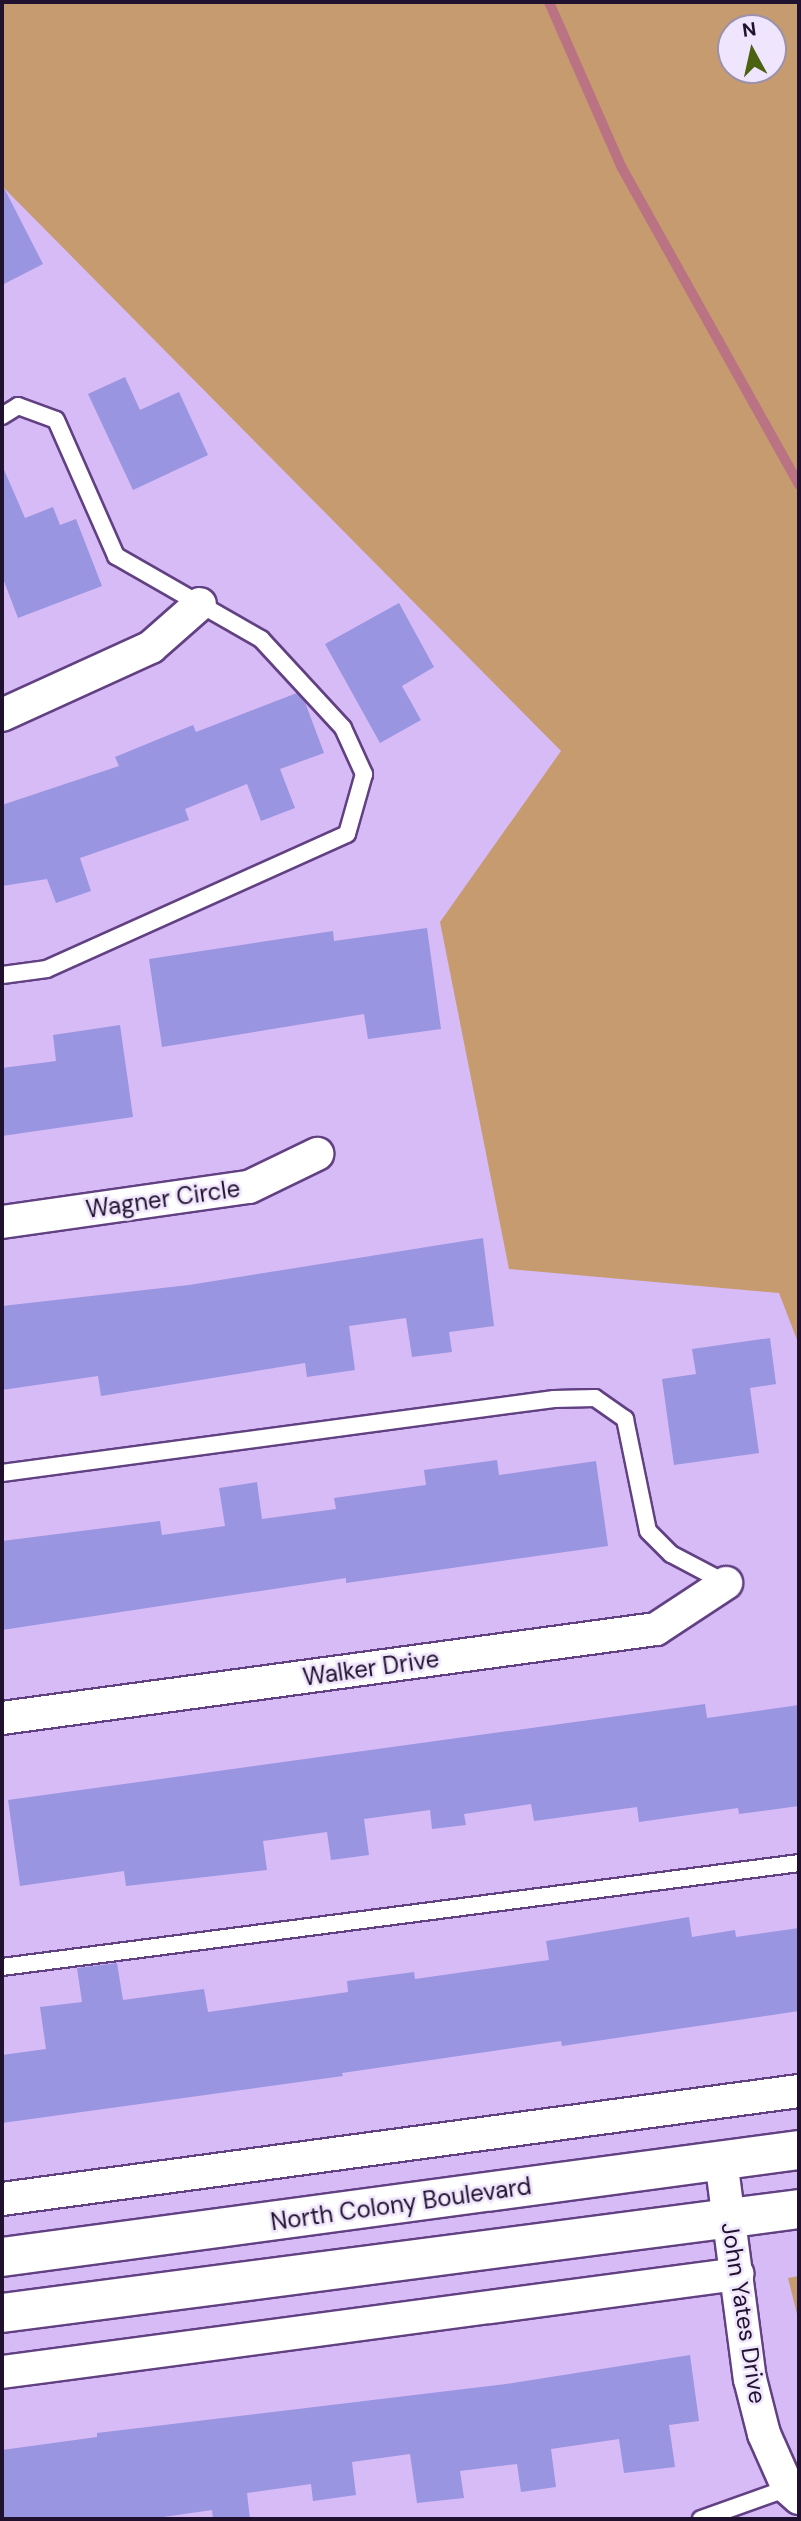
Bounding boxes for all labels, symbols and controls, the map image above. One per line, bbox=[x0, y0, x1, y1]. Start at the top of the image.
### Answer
north arrow bbox=[717, 14, 787, 84]
text: N bbox=[741, 16, 758, 43]
street label: Wagner Circle bbox=[84, 1174, 242, 1224]
street label: Walker Drive bbox=[301, 1644, 441, 1692]
street label: North Colony Boulevard bbox=[269, 2171, 533, 2237]
street label: John Yates Drive bbox=[715, 2220, 773, 2406]

